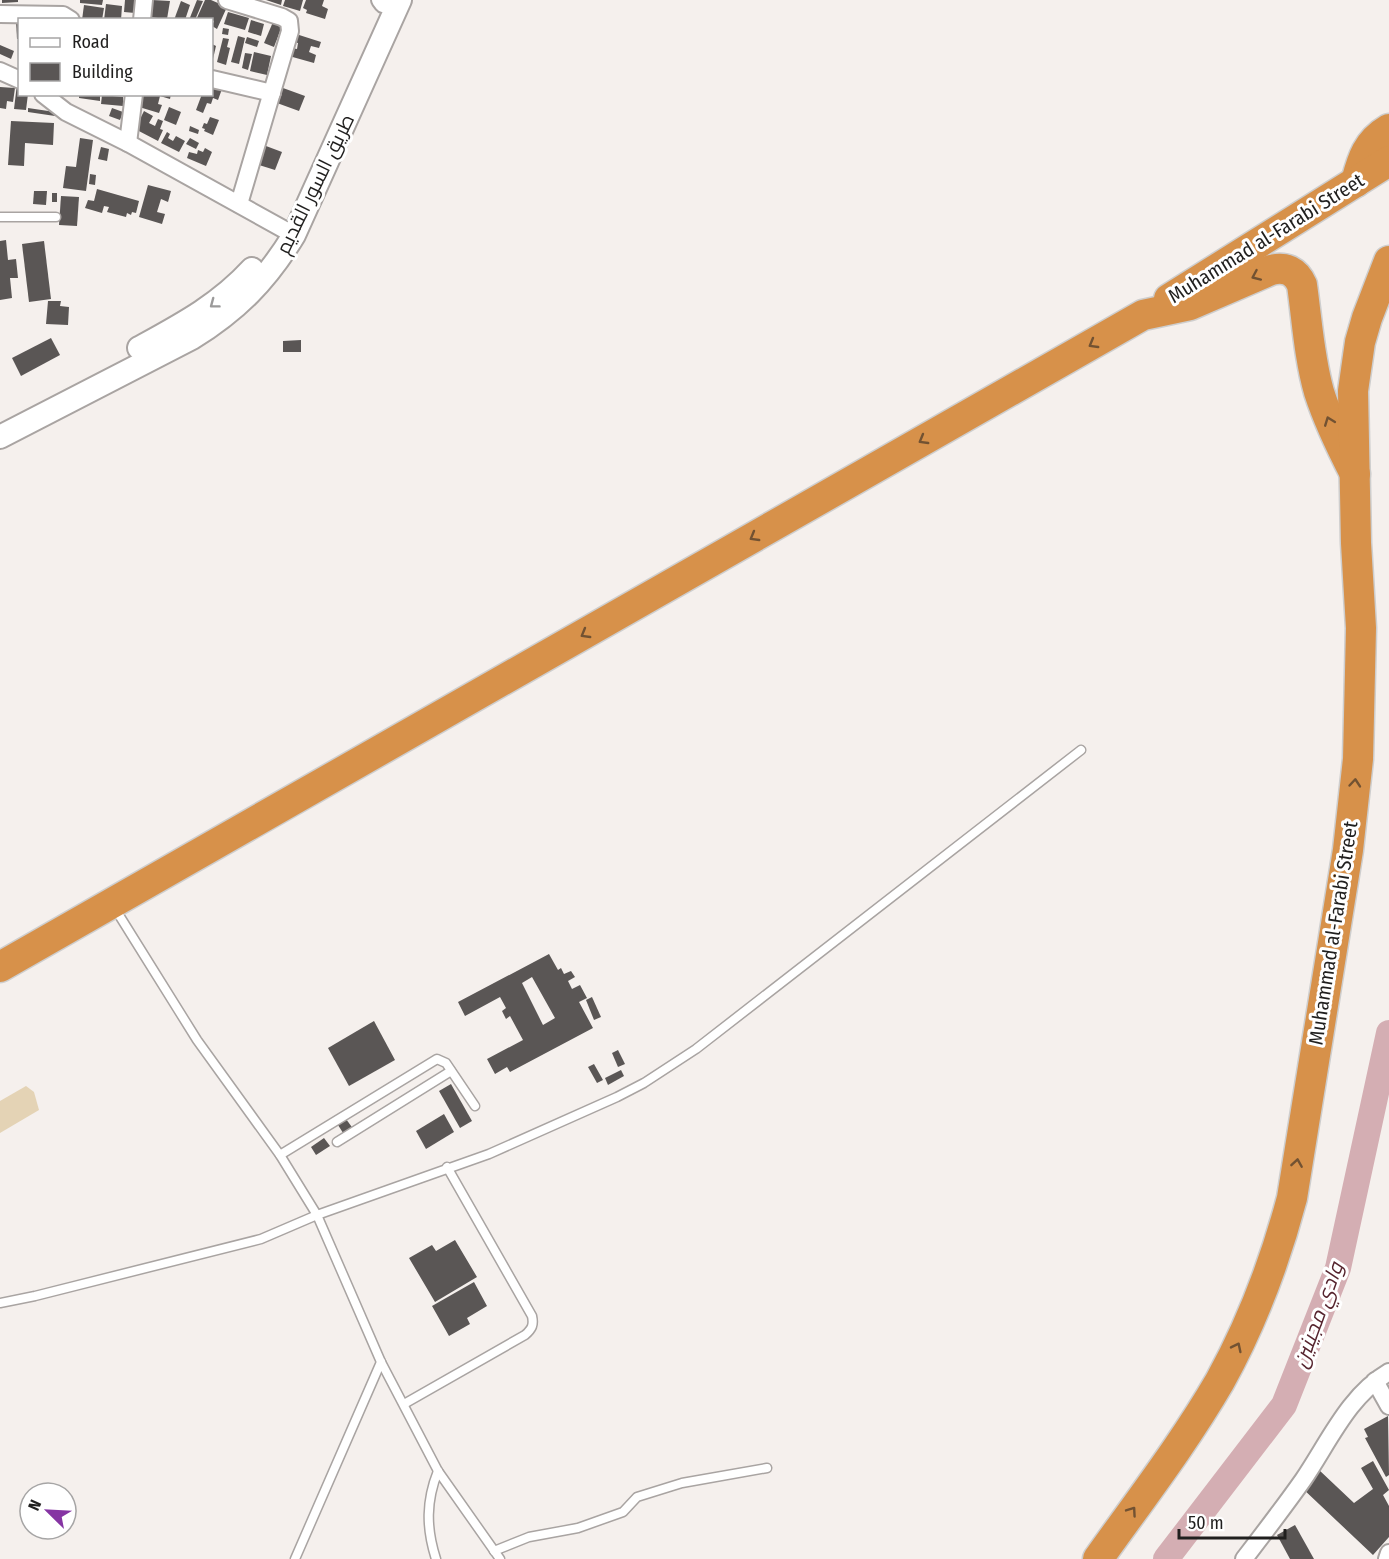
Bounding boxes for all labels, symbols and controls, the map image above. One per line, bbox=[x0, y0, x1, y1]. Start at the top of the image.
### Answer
legend bbox=[18, 18, 213, 96]
text: Road bbox=[72, 31, 109, 53]
text: Building bbox=[72, 61, 133, 83]
street label: طريق السور القديم bbox=[271, 110, 361, 259]
street label: Muhammad al-Farabi Street bbox=[1164, 168, 1369, 308]
one-way arrow bbox=[1251, 269, 1262, 281]
one-way arrow bbox=[210, 296, 221, 307]
one-way arrow bbox=[1089, 336, 1099, 348]
one-way arrow bbox=[1324, 416, 1337, 427]
one-way arrow bbox=[919, 433, 929, 445]
one-way arrow bbox=[750, 530, 760, 541]
one-way arrow bbox=[581, 627, 591, 638]
one-way arrow bbox=[1348, 779, 1361, 788]
street label: Muhammad al-Farabi Street bbox=[1303, 819, 1363, 1047]
one-way arrow bbox=[1290, 1158, 1303, 1168]
water label: وادي مجينين bbox=[1287, 1257, 1353, 1373]
one-way arrow bbox=[1230, 1343, 1241, 1354]
north arrow bbox=[18, 1481, 78, 1541]
text: N bbox=[24, 1497, 45, 1513]
scale bar bbox=[1179, 1502, 1286, 1540]
one-way arrow bbox=[1125, 1507, 1136, 1518]
text: 50 m bbox=[1188, 1512, 1224, 1534]

